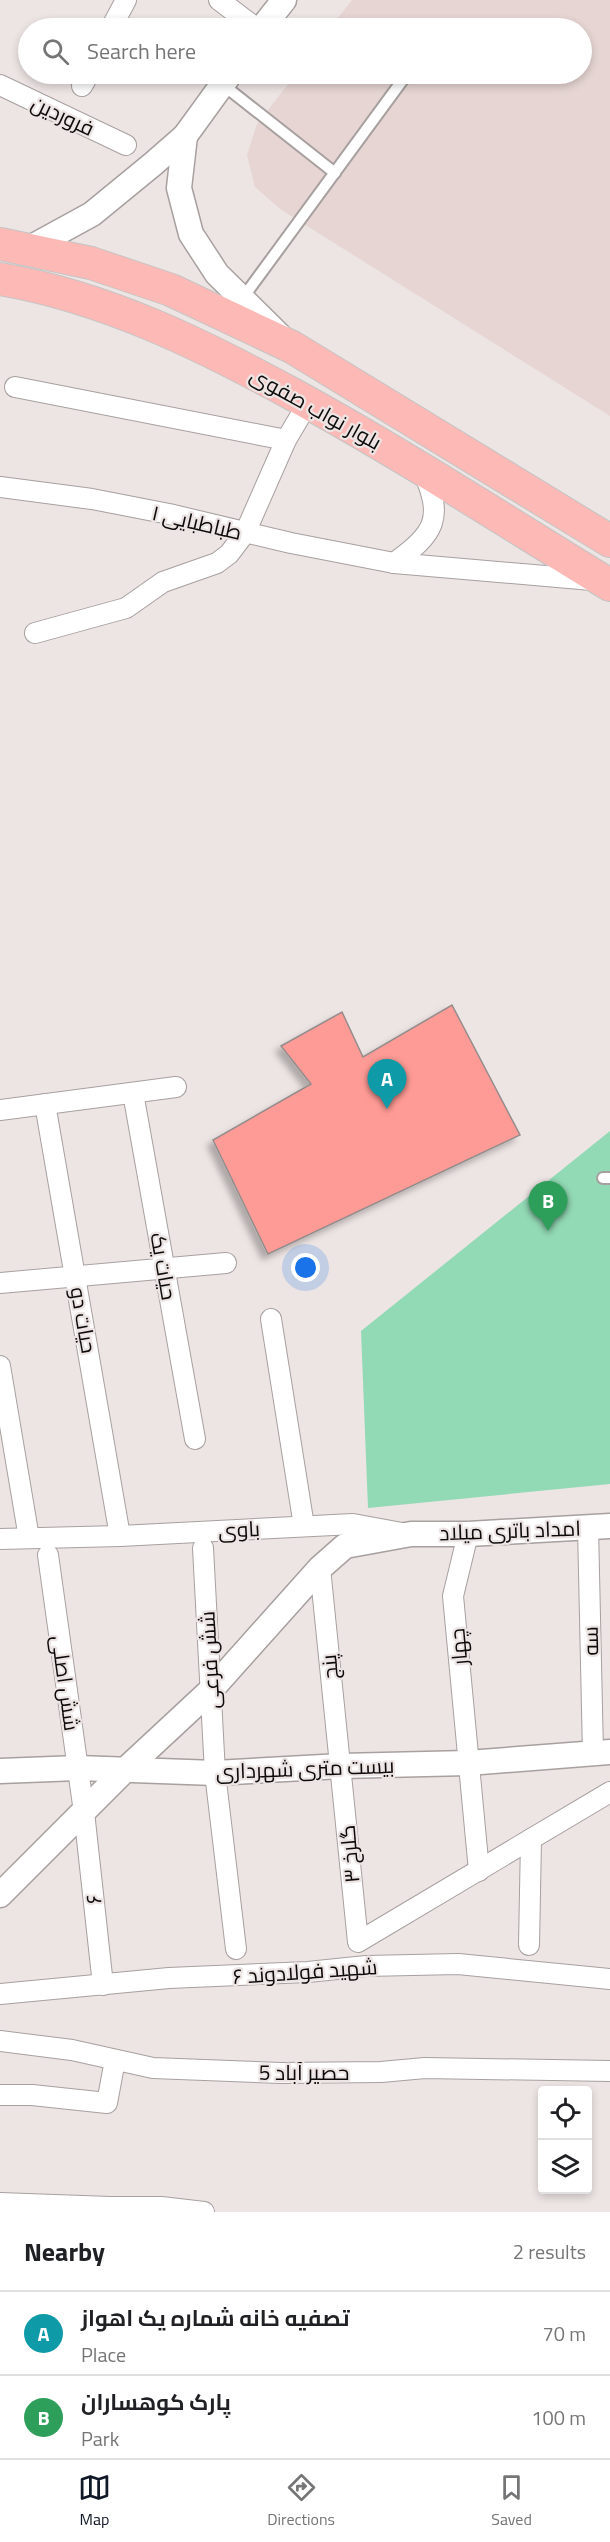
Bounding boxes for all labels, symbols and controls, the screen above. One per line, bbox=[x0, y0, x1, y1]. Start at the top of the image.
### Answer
search box bbox=[18, 18, 592, 84]
text: Search here bbox=[87, 34, 196, 68]
icon: search bbox=[39, 35, 72, 68]
street label: فروردین bbox=[26, 86, 100, 144]
street label: بلوار نواب صفوی bbox=[244, 359, 388, 457]
street label: طباطبایی ۱ bbox=[149, 496, 245, 548]
pin: A bbox=[368, 1060, 406, 1109]
pin: B bbox=[528, 1182, 568, 1231]
street label: حیات یک bbox=[142, 1230, 186, 1302]
your location bbox=[291, 1253, 320, 1282]
street label: حیات دو bbox=[62, 1284, 106, 1356]
street label: باوی bbox=[217, 1512, 261, 1546]
street label: امداد باتری میلاد bbox=[439, 1512, 581, 1548]
street label: شش فرعی bbox=[190, 1610, 228, 1710]
street label: سه bbox=[574, 1626, 606, 1656]
street label: چهار bbox=[440, 1627, 476, 1668]
street label: شش اصلی bbox=[43, 1633, 89, 1733]
street label: پنج bbox=[312, 1653, 346, 1681]
street label: بیست متری شهرداری bbox=[215, 1749, 395, 1787]
street label: گلرخ ۳ bbox=[331, 1824, 367, 1884]
street label: ۶ bbox=[77, 1892, 109, 1906]
street label: شهید فولادوند ۶ bbox=[232, 1950, 378, 1992]
street label: حصیر آباد 5 bbox=[259, 2056, 349, 2088]
map controls bbox=[538, 2086, 592, 2194]
button: locate bbox=[538, 2086, 592, 2140]
button: layers bbox=[538, 2140, 592, 2194]
text: Nearby bbox=[24, 2232, 105, 2271]
text: 2 results bbox=[513, 2236, 586, 2267]
text: تصفیه خانه شماره یک اهواز bbox=[81, 2301, 350, 2335]
text: A bbox=[37, 2318, 50, 2349]
text: 70 m bbox=[542, 2318, 586, 2349]
text: Place bbox=[81, 2339, 126, 2370]
text: پارک کوهساران bbox=[81, 2385, 231, 2419]
text: B bbox=[37, 2402, 50, 2433]
text: 100 m bbox=[531, 2402, 586, 2433]
text: Park bbox=[81, 2423, 119, 2454]
tab: Map bbox=[78, 2471, 111, 2531]
tab: Directions bbox=[267, 2471, 335, 2531]
tab: Saved bbox=[491, 2471, 532, 2531]

